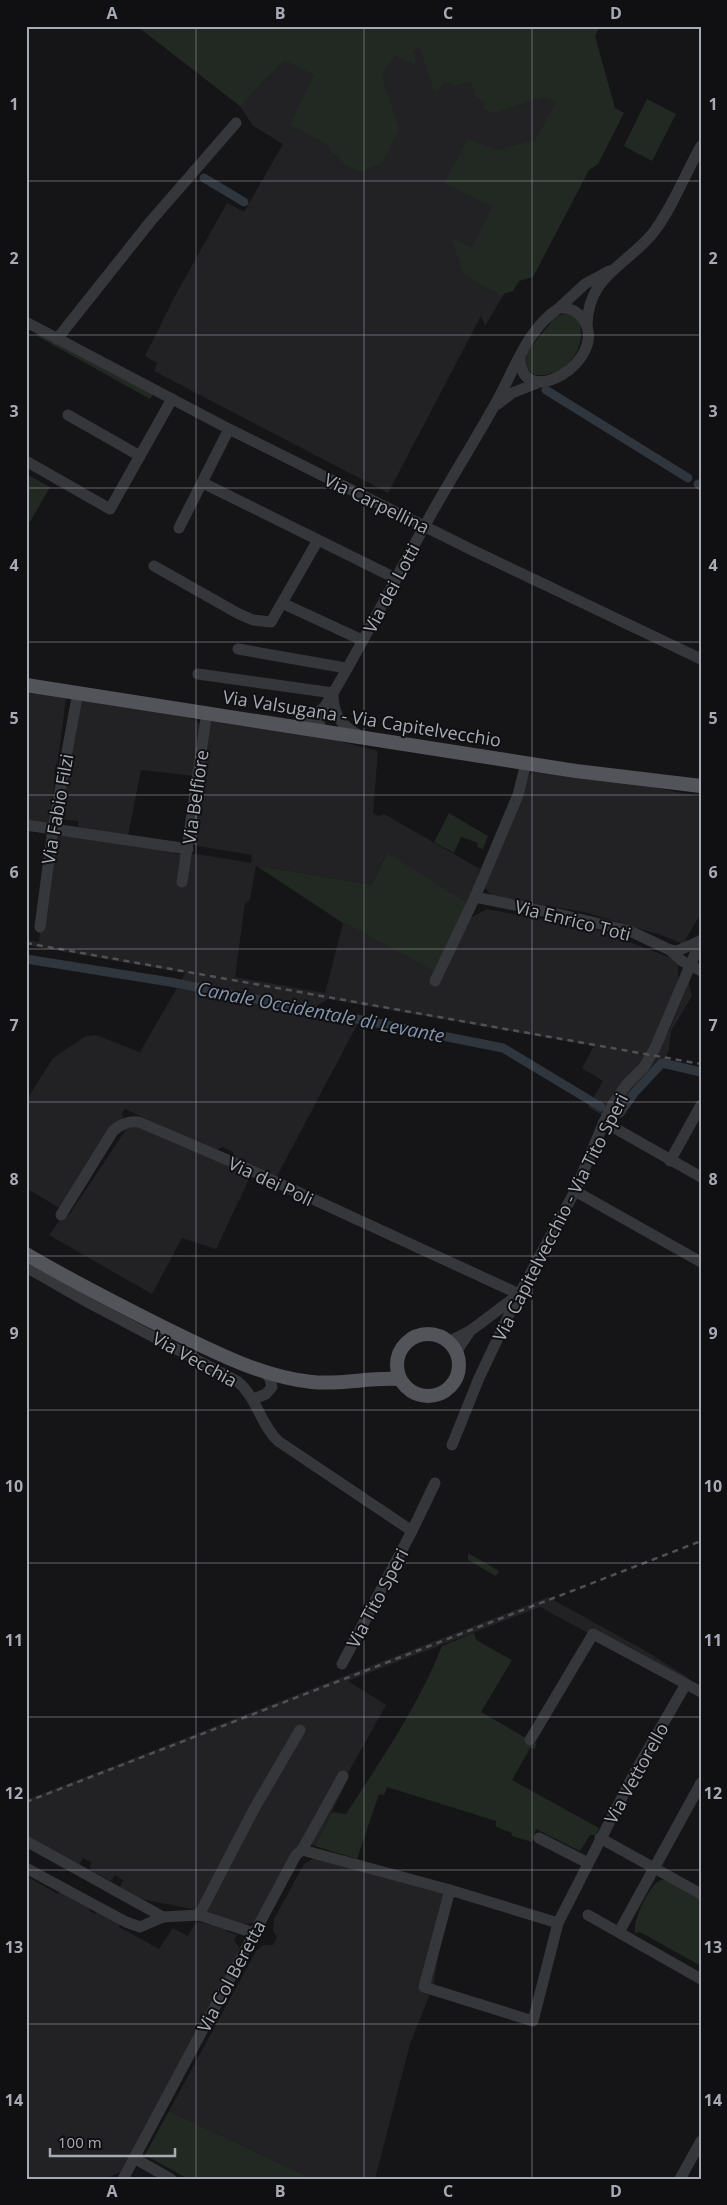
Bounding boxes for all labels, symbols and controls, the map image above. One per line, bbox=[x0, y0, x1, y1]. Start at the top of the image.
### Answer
text: A bbox=[106, 2, 118, 24]
text: B bbox=[275, 2, 285, 24]
text: C bbox=[443, 2, 453, 24]
text: D bbox=[610, 2, 622, 24]
text: 1 bbox=[9, 93, 19, 115]
text: 1 bbox=[708, 93, 718, 115]
text: 2 bbox=[9, 247, 19, 269]
text: 2 bbox=[708, 247, 718, 269]
text: 3 bbox=[9, 400, 19, 422]
text: 3 bbox=[708, 400, 718, 422]
street label: Via Carpellina bbox=[320, 467, 434, 539]
street label: Via dei Lotti bbox=[357, 539, 425, 637]
text: 4 bbox=[9, 554, 19, 576]
text: 4 bbox=[708, 554, 718, 576]
street label: Via Valsugana - Via Capitelvecchio bbox=[221, 684, 503, 752]
text: 5 bbox=[9, 707, 19, 729]
text: 5 bbox=[708, 707, 718, 729]
street label: Via Belfiore bbox=[176, 748, 214, 846]
street label: Via Fabio Filzi bbox=[35, 752, 79, 866]
text: 6 bbox=[9, 861, 19, 883]
text: 6 bbox=[708, 861, 718, 883]
street label: Via Enrico Toti bbox=[512, 894, 634, 946]
water label: Canale Occidentale di Levante bbox=[195, 975, 447, 1049]
text: 7 bbox=[9, 1014, 19, 1036]
text: 7 bbox=[708, 1014, 718, 1036]
street label: Via Capitelvecchio - Via Tito Speri bbox=[487, 1089, 633, 1345]
street label: Via dei Poli bbox=[225, 1151, 317, 1211]
text: 8 bbox=[9, 1168, 19, 1190]
text: 8 bbox=[708, 1168, 718, 1190]
text: 9 bbox=[9, 1322, 19, 1344]
text: 9 bbox=[708, 1322, 718, 1344]
street label: Via Vecchia bbox=[148, 1326, 242, 1392]
text: 10 bbox=[5, 1475, 23, 1497]
text: 10 bbox=[704, 1475, 722, 1497]
street label: Via Tito Speri bbox=[341, 1544, 413, 1652]
text: 11 bbox=[5, 1629, 23, 1651]
text: 11 bbox=[704, 1629, 722, 1651]
street label: Via Vettorello bbox=[598, 1718, 674, 1828]
text: 12 bbox=[5, 1782, 23, 1804]
text: 12 bbox=[704, 1782, 722, 1804]
street label: Via Col Beretta bbox=[191, 1916, 271, 2036]
text: 13 bbox=[5, 1936, 23, 1958]
text: 13 bbox=[704, 1936, 722, 1958]
text: 14 bbox=[5, 2089, 23, 2111]
text: 14 bbox=[704, 2089, 722, 2111]
scale bar bbox=[50, 2125, 175, 2157]
text: 100 m bbox=[58, 2132, 102, 2152]
text: A bbox=[106, 2180, 118, 2202]
text: B bbox=[275, 2180, 285, 2202]
text: C bbox=[443, 2180, 453, 2202]
text: D bbox=[610, 2180, 622, 2202]

